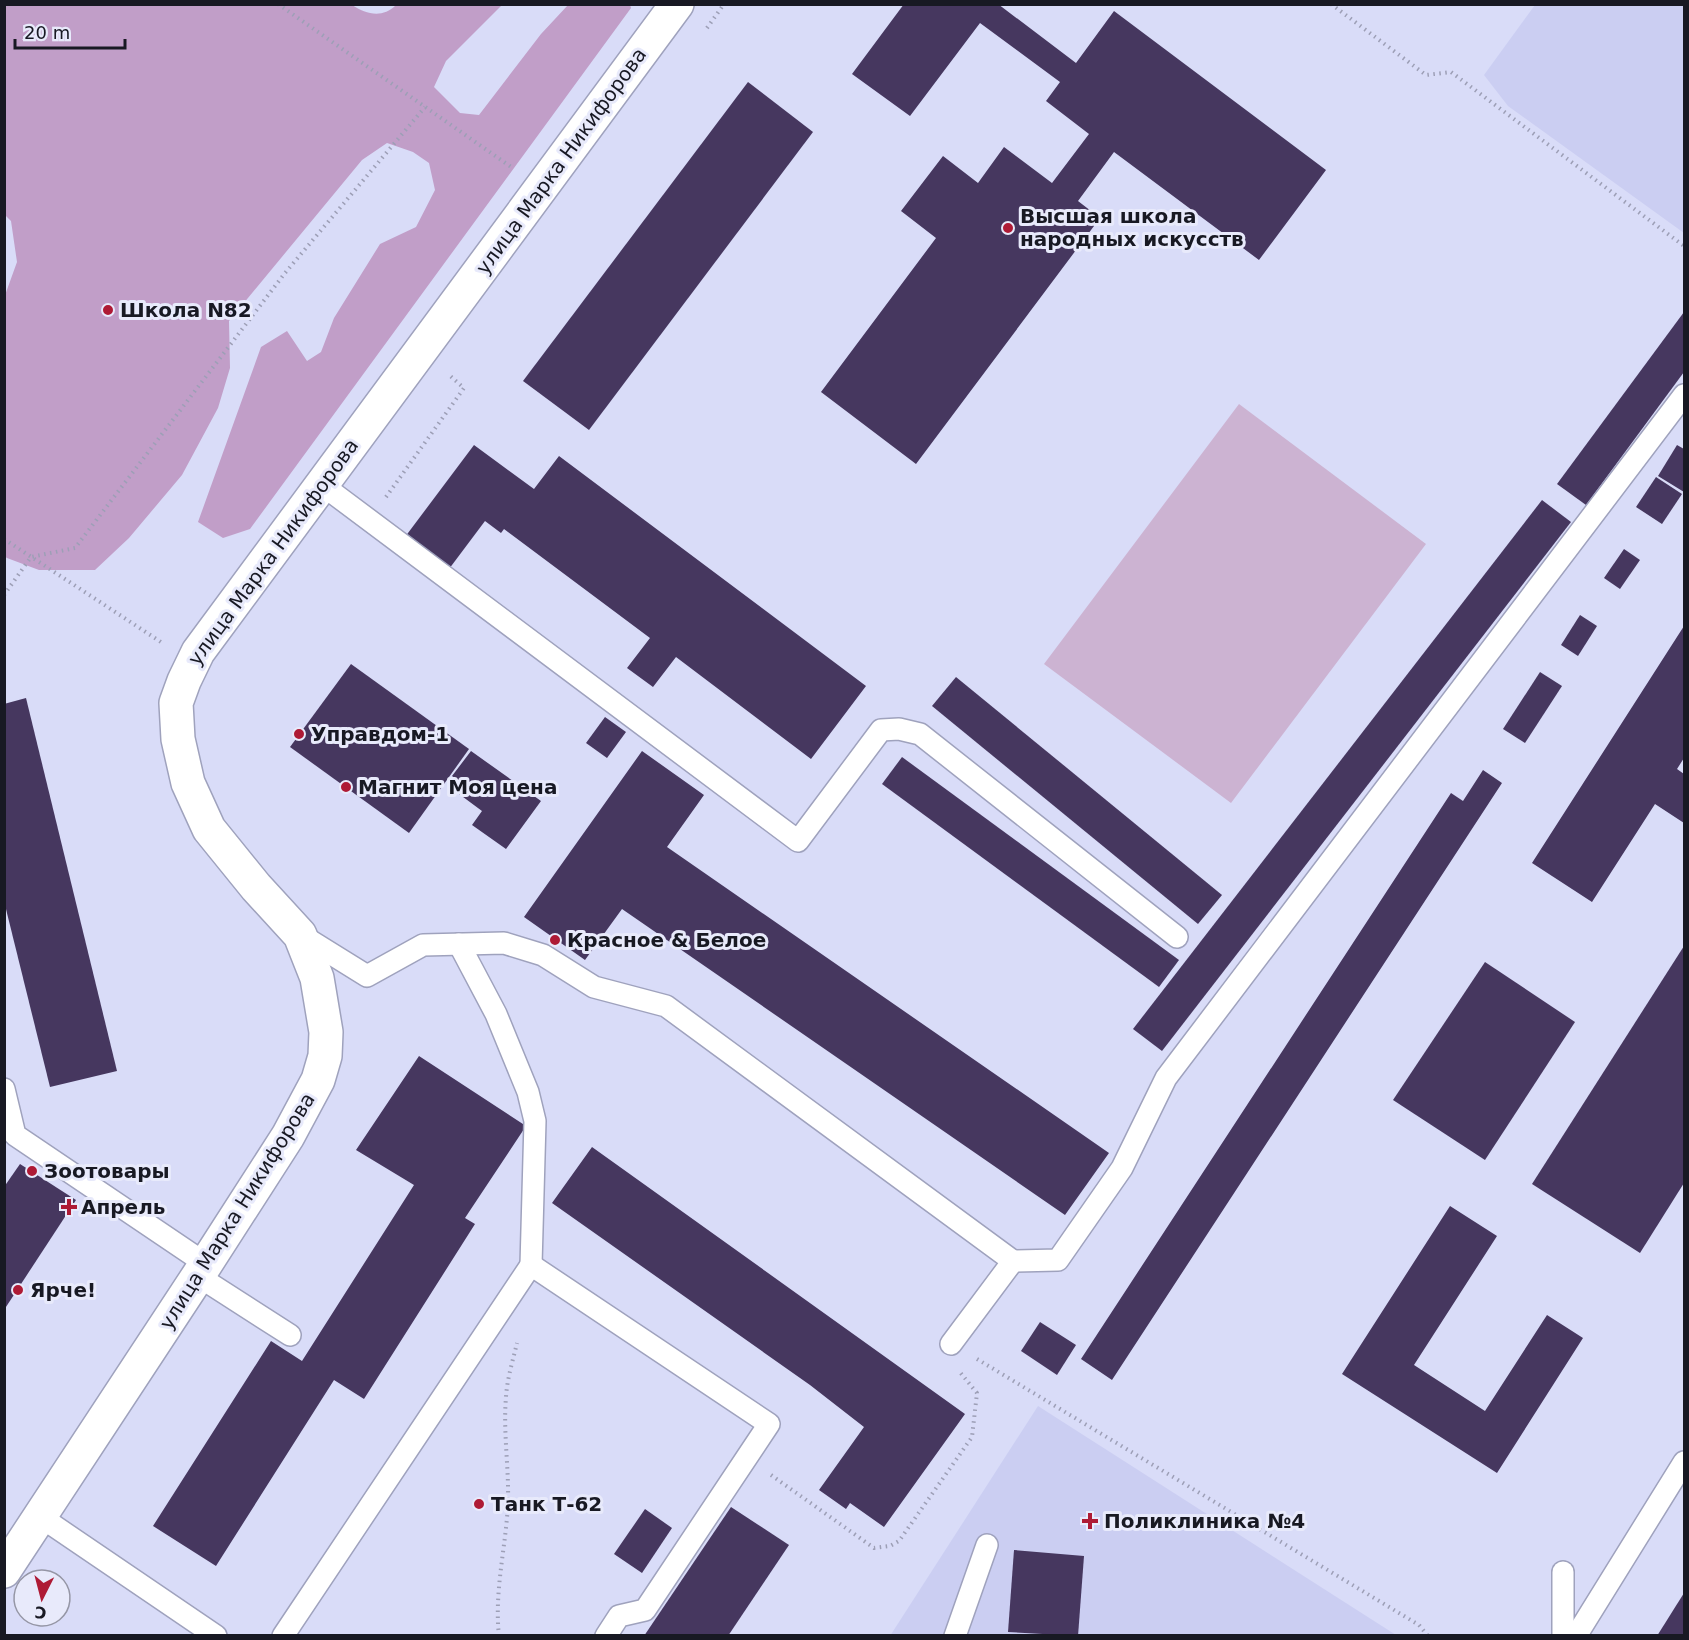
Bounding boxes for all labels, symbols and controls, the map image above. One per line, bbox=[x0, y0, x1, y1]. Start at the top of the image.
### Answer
scale bar bbox=[15, 12, 124, 50]
text: 20 m bbox=[24, 22, 70, 43]
street label: улица Марка Никифорова bbox=[471, 43, 651, 279]
place label: Высшая школа народных искусств bbox=[1020, 204, 1244, 251]
marker: Высшая школа народных искусств bbox=[1001, 221, 1015, 235]
place label: Школа N82 bbox=[120, 298, 252, 322]
marker: Школа N82 bbox=[101, 303, 115, 317]
street label: улица Марка Никифорова bbox=[183, 434, 363, 670]
place label: Управдом-1 bbox=[311, 722, 449, 746]
marker: Управдом-1 bbox=[292, 727, 306, 741]
place label: Магнит Моя цена bbox=[358, 775, 557, 799]
marker: Магнит Моя цена bbox=[339, 780, 353, 794]
place label: Красное & Белое bbox=[567, 928, 766, 952]
marker: Красное & Белое bbox=[548, 933, 562, 947]
street label: улица Марка Никифорова bbox=[154, 1088, 320, 1334]
place label: Зоотовары bbox=[44, 1159, 170, 1183]
marker: Зоотовары bbox=[25, 1164, 39, 1178]
place label: Апрель bbox=[81, 1195, 165, 1219]
marker: Апрель bbox=[62, 1200, 76, 1214]
place label: Ярче! bbox=[30, 1278, 96, 1302]
marker: Ярче! bbox=[11, 1283, 25, 1297]
place label: Танк Т-62 bbox=[491, 1492, 602, 1516]
marker: Танк Т-62 bbox=[472, 1497, 486, 1511]
place label: Поликлиника №4 bbox=[1104, 1509, 1305, 1533]
marker: Поликлиника №4 bbox=[1081, 1512, 1099, 1530]
north arrow bbox=[12, 1568, 72, 1628]
text: С bbox=[34, 1602, 47, 1622]

